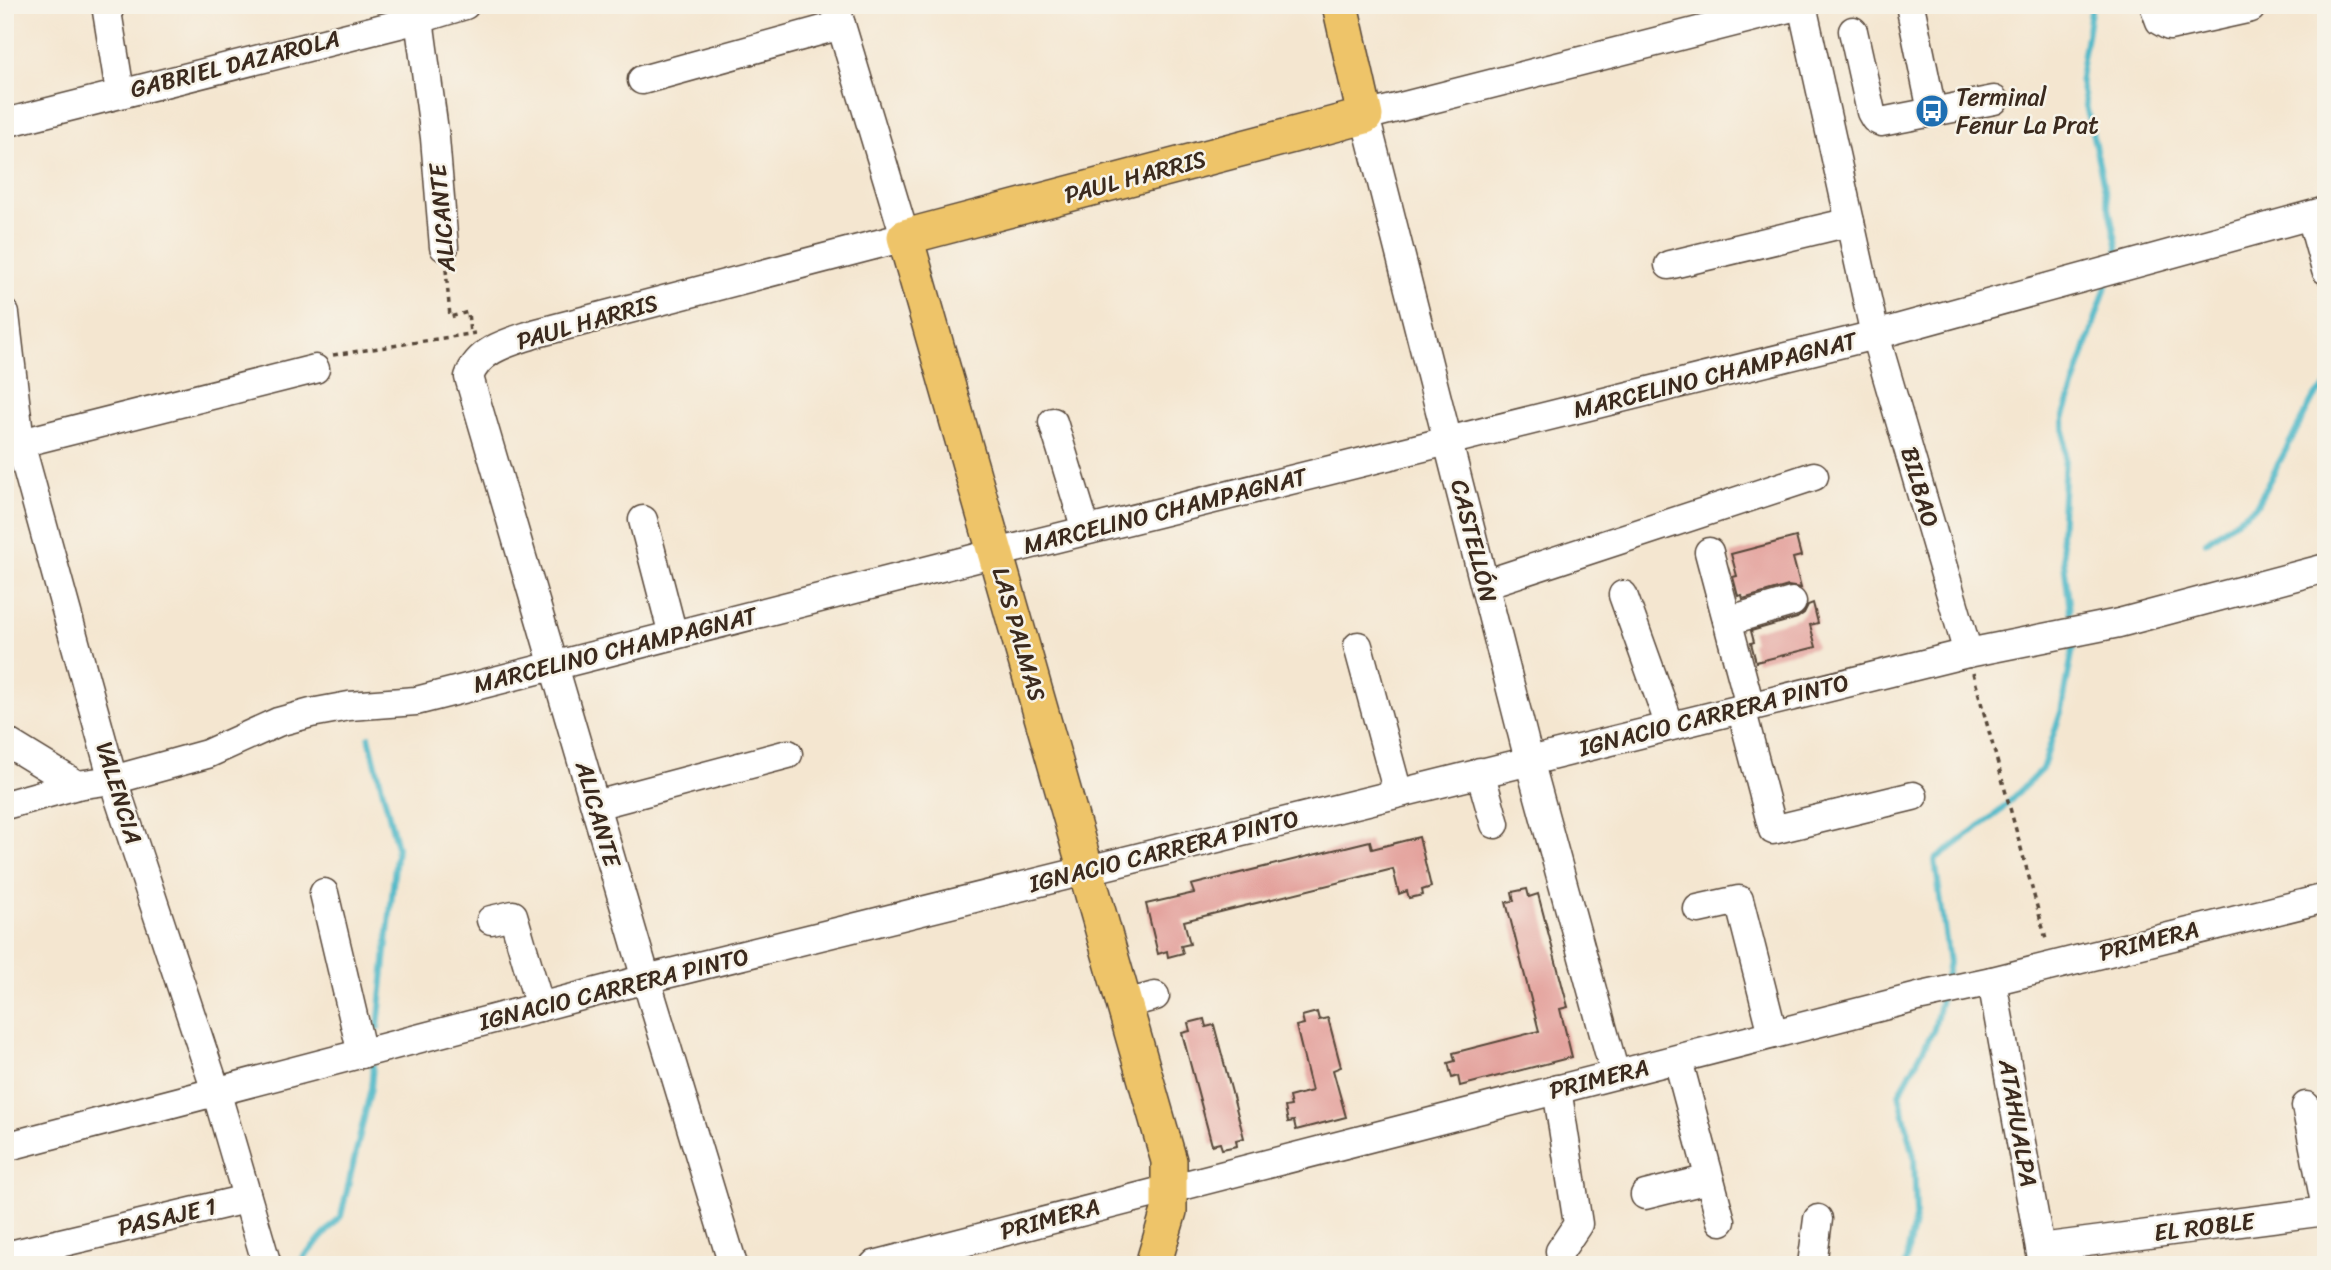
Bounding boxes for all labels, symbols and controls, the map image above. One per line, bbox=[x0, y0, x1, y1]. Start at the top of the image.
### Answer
street label: GABRIEL DAZAROLA bbox=[126, 18, 344, 110]
place label: Terminal Fenur La Prat bbox=[1956, 76, 2099, 146]
bus stop icon: Terminal Fenur La Prat bbox=[1913, 92, 1951, 130]
street label: PAUL HARRIS bbox=[1059, 138, 1211, 216]
street label: ALICANTE bbox=[416, 161, 468, 275]
street label: PAUL HARRIS bbox=[511, 282, 663, 362]
street label: MARCELINO CHAMPAGNAT bbox=[1569, 319, 1863, 431]
street label: BILBAO bbox=[1888, 442, 1952, 532]
street label: MARCELINO CHAMPAGNAT bbox=[1019, 455, 1313, 567]
street label: CASTELLÓN bbox=[1438, 475, 1510, 607]
street label: LAS PALMAS bbox=[980, 562, 1058, 706]
street label: MARCELINO CHAMPAGNAT bbox=[469, 594, 763, 706]
street label: IGNACIO CARRERA PINTO bbox=[1574, 661, 1853, 769]
street label: VALENCIA bbox=[83, 736, 155, 850]
street label: ALICANTE bbox=[563, 755, 634, 873]
street label: IGNACIO CARRERA PINTO bbox=[1024, 797, 1303, 905]
street label: PRIMERA bbox=[2095, 908, 2203, 974]
street label: IGNACIO CARRERA PINTO bbox=[474, 935, 753, 1043]
street label: PRIMERA bbox=[1545, 1046, 1653, 1112]
street label: ATAHUALPA bbox=[1986, 1055, 2050, 1190]
street label: PASAJE 1 bbox=[114, 1185, 220, 1249]
street label: PRIMERA bbox=[996, 1186, 1104, 1252]
street label: EL ROBLE bbox=[2152, 1200, 2258, 1254]

